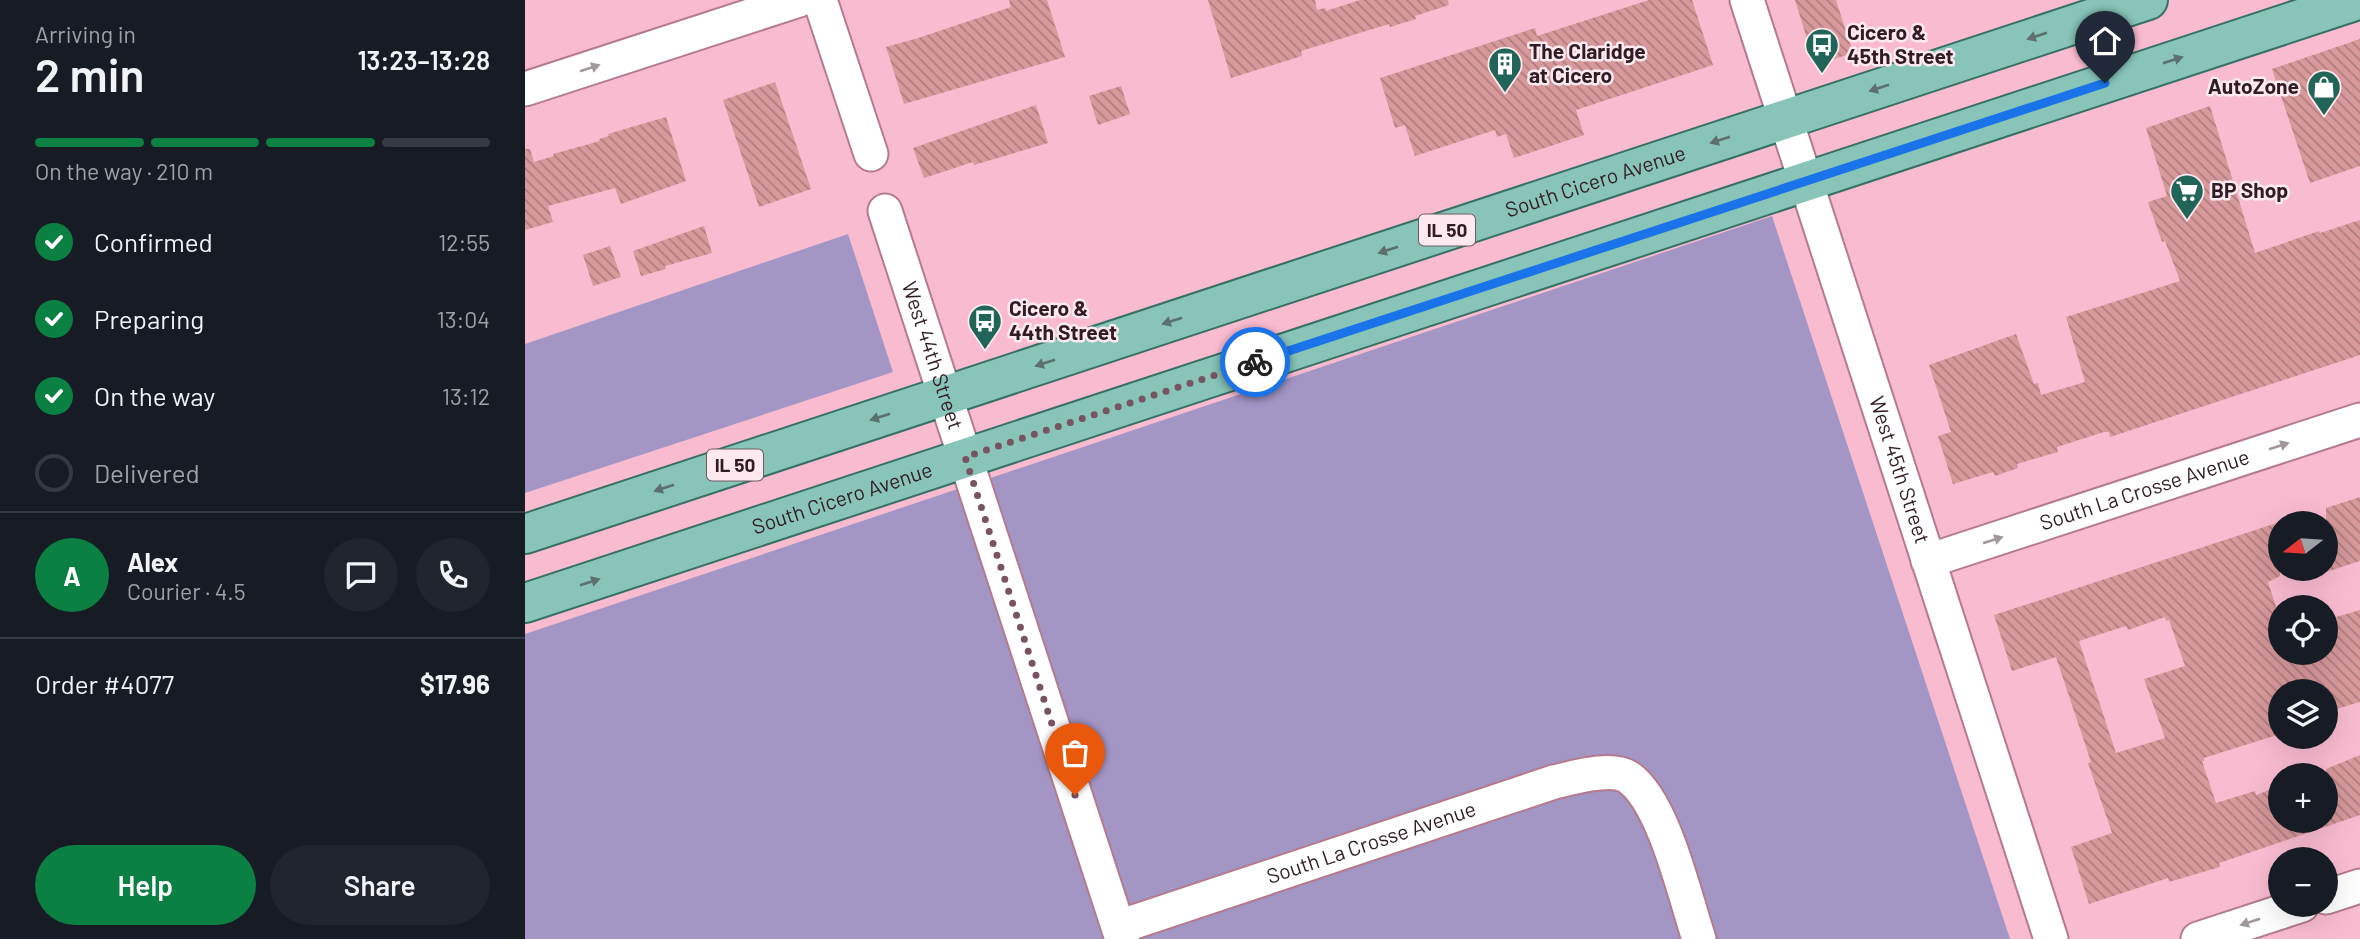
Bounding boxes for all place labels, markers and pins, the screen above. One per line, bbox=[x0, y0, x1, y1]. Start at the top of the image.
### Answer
pin bbox=[2075, 11, 2135, 83]
place label: Cicero & 45th Street bbox=[1847, 19, 1954, 68]
bus stop icon: Cicero & 45th Street bbox=[1803, 26, 1841, 75]
place label: The Claridge at Cicero bbox=[1529, 38, 1646, 87]
building icon: The Claridge at Cicero bbox=[1486, 45, 1524, 94]
shop icon: AutoZone bbox=[2305, 68, 2343, 117]
place label: AutoZone bbox=[2208, 73, 2299, 98]
supermarket icon: BP Shop bbox=[2168, 172, 2206, 221]
place label: BP Shop bbox=[2211, 177, 2288, 202]
place label: Cicero & 44th Street bbox=[1009, 295, 1117, 344]
bus stop icon: Cicero & 44th Street bbox=[966, 302, 1004, 351]
pin bbox=[1045, 723, 1105, 795]

